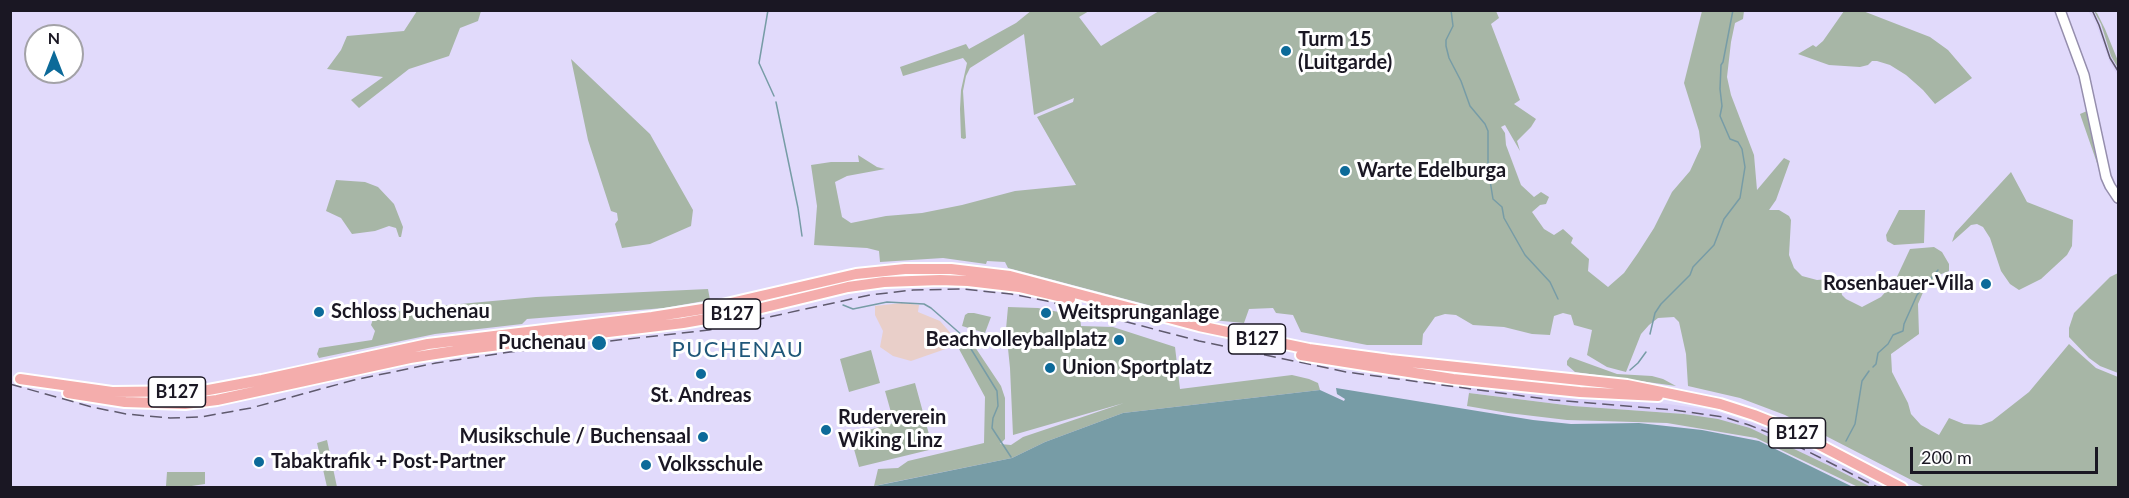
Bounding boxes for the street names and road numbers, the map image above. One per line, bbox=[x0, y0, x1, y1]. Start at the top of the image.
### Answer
road number: B127 bbox=[704, 299, 760, 329]
road number: B127 bbox=[1228, 324, 1286, 354]
road number: B127 bbox=[148, 377, 206, 407]
road number: B127 bbox=[1768, 418, 1826, 448]

